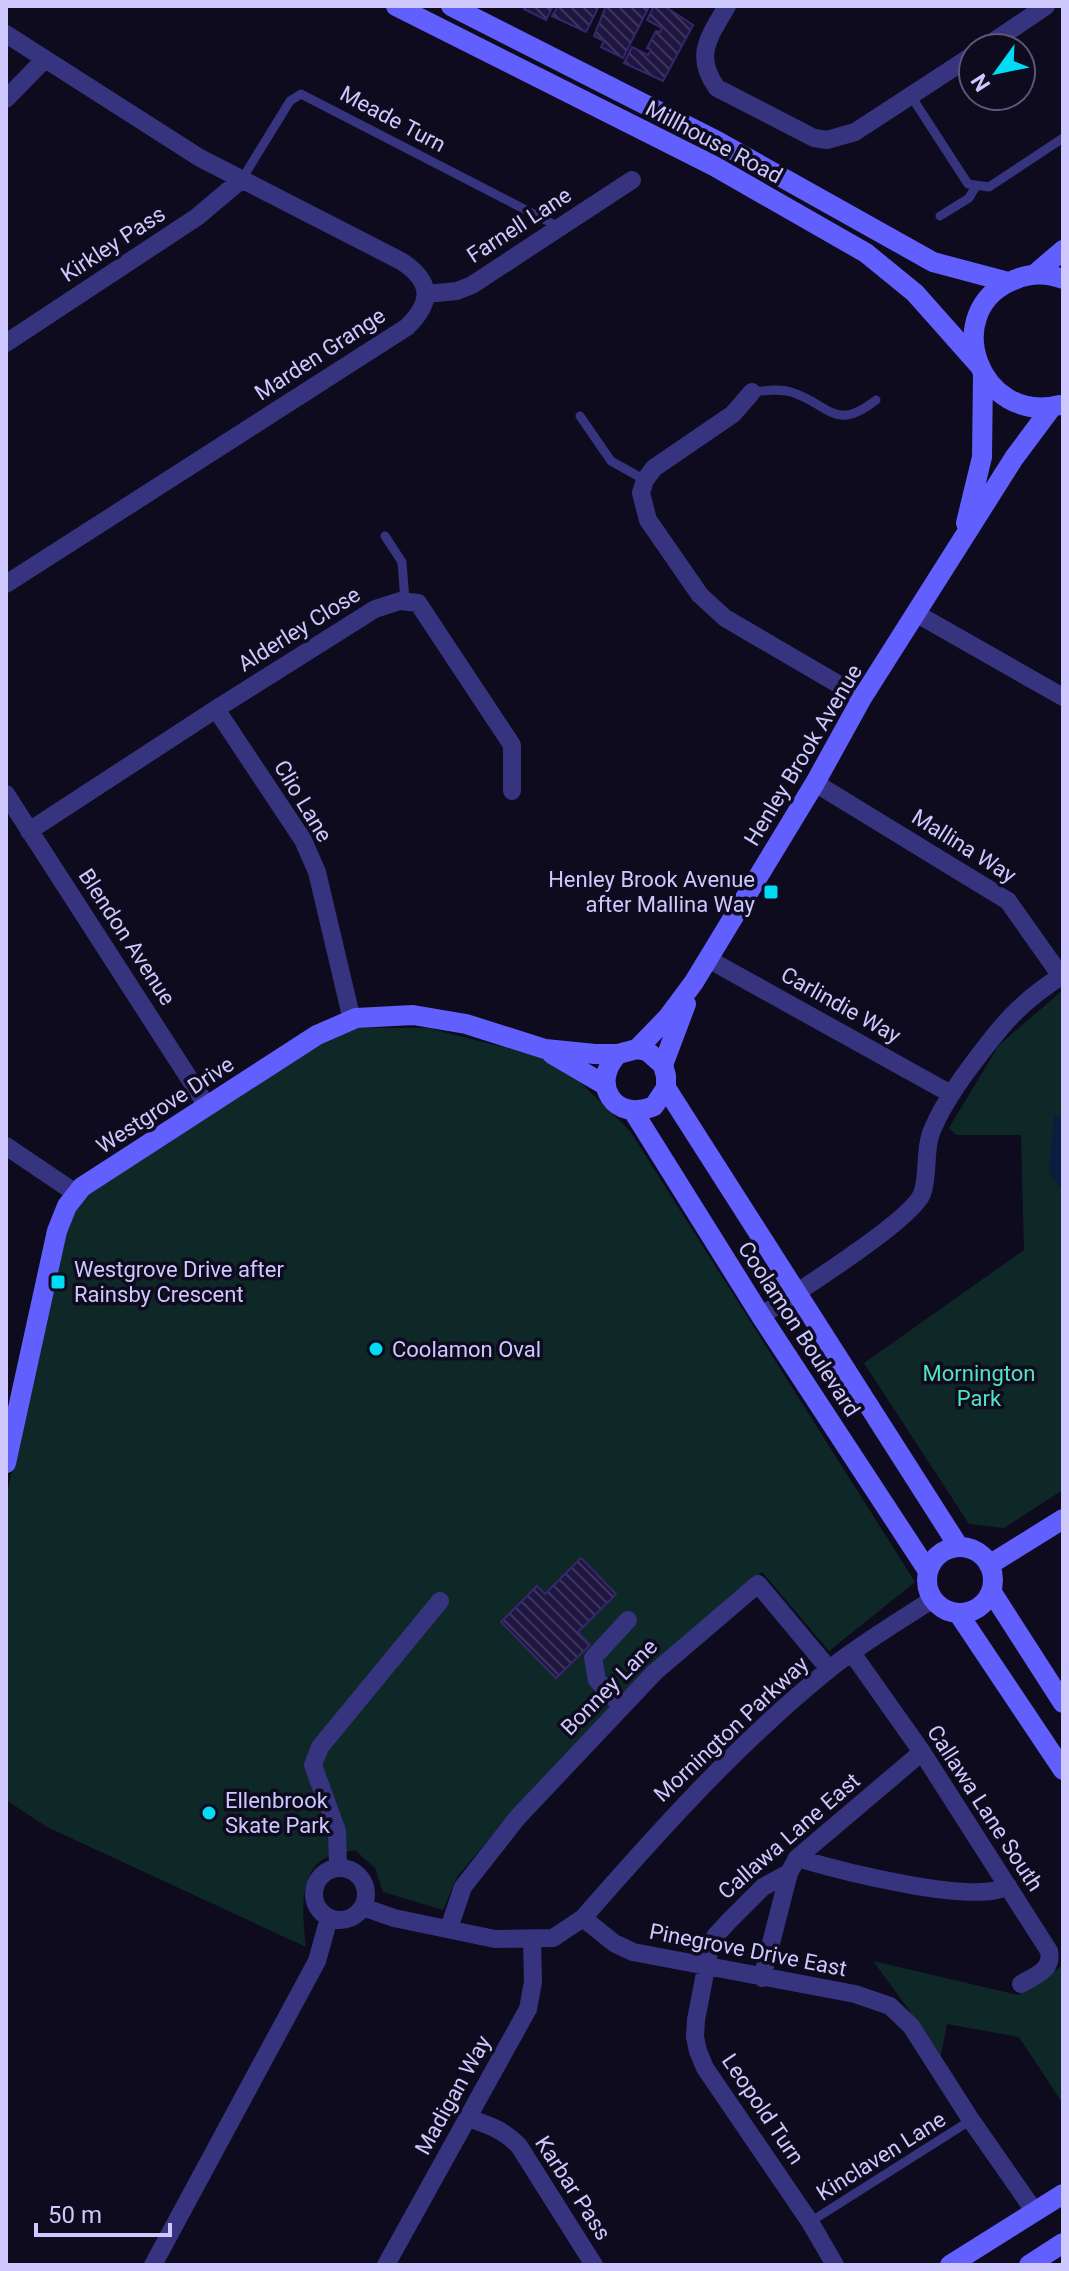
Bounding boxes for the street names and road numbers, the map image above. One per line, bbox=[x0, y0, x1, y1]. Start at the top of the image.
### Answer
street label: Meade Turn bbox=[336, 81, 450, 157]
street label: Millhouse Road bbox=[641, 96, 787, 188]
street label: Farnell Lane bbox=[462, 182, 576, 268]
street label: Kirkley Pass bbox=[56, 201, 170, 287]
street label: Marden Grange bbox=[250, 303, 390, 405]
street label: Alderley Close bbox=[233, 582, 365, 676]
street label: Henley Brook Avenue bbox=[739, 660, 867, 850]
street label: Clio Lane bbox=[269, 756, 337, 846]
street label: Mallina Way bbox=[907, 804, 1021, 888]
street label: Blendon Avenue bbox=[74, 864, 180, 1010]
street label: Carlindie Way bbox=[777, 962, 906, 1048]
street label: Westgrove Drive bbox=[92, 1051, 238, 1159]
street label: Coolamon Boulevard bbox=[733, 1237, 865, 1421]
street label: Bonney Lane bbox=[556, 1634, 662, 1740]
street label: Mornington Parkway bbox=[649, 1651, 814, 1807]
street label: Callawa Lane South bbox=[922, 1720, 1048, 1896]
street label: Callawa Lane East bbox=[713, 1768, 865, 1904]
street label: Pinegrove Drive East bbox=[647, 1919, 849, 1981]
street label: Madigan Way bbox=[410, 2031, 496, 2159]
street label: Leopold Turn bbox=[717, 2049, 809, 2169]
street label: Kinclaven Lane bbox=[812, 2106, 950, 2206]
street label: Karbar Pass bbox=[530, 2131, 616, 2245]

